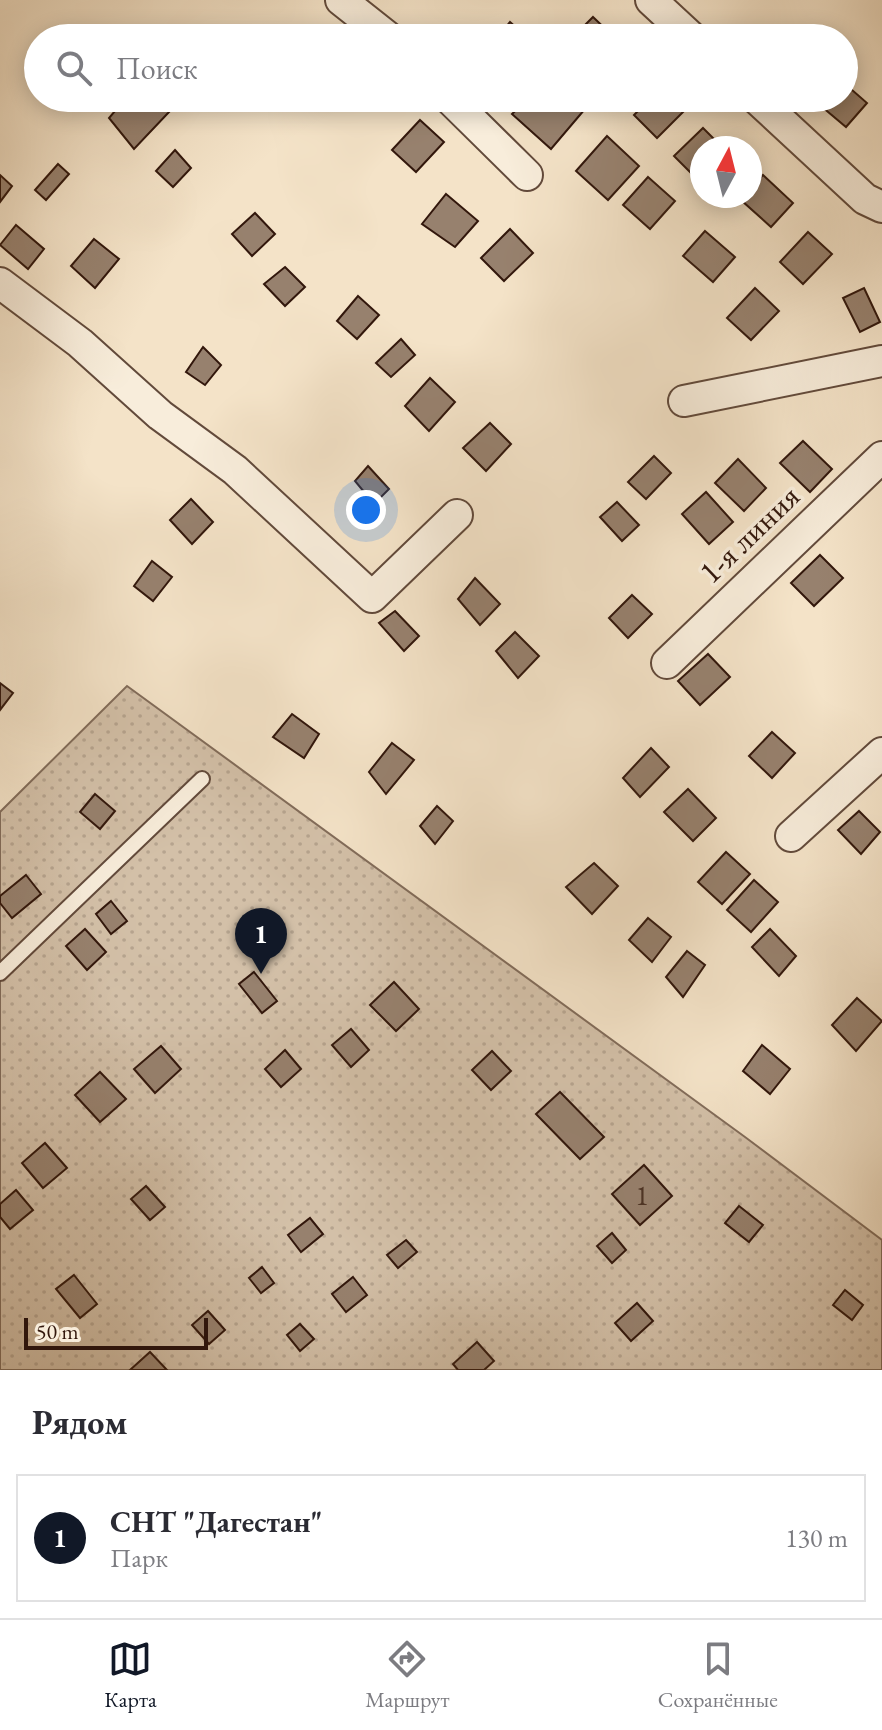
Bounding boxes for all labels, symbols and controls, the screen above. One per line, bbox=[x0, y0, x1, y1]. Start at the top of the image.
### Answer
search box bbox=[24, 24, 858, 112]
icon: search bbox=[52, 46, 96, 90]
text: Поиск bbox=[116, 49, 198, 88]
north arrow bbox=[690, 136, 762, 208]
street label: 1-я линия bbox=[689, 475, 809, 593]
your location bbox=[346, 490, 386, 530]
pin: 1 bbox=[235, 908, 287, 974]
house number: 1 bbox=[635, 1177, 649, 1213]
scale bar bbox=[24, 1314, 208, 1350]
text: 50 m bbox=[36, 1317, 79, 1346]
text: Рядом bbox=[32, 1400, 127, 1444]
text: СНТ "Дагестан" bbox=[110, 1502, 322, 1541]
text: 1 bbox=[53, 1521, 67, 1555]
text: 130 m bbox=[785, 1521, 848, 1555]
text: Парк bbox=[110, 1541, 168, 1575]
tab: Карта bbox=[104, 1637, 157, 1714]
tab: Маршрут bbox=[365, 1637, 449, 1714]
tab: Сохранённые bbox=[658, 1637, 778, 1714]

